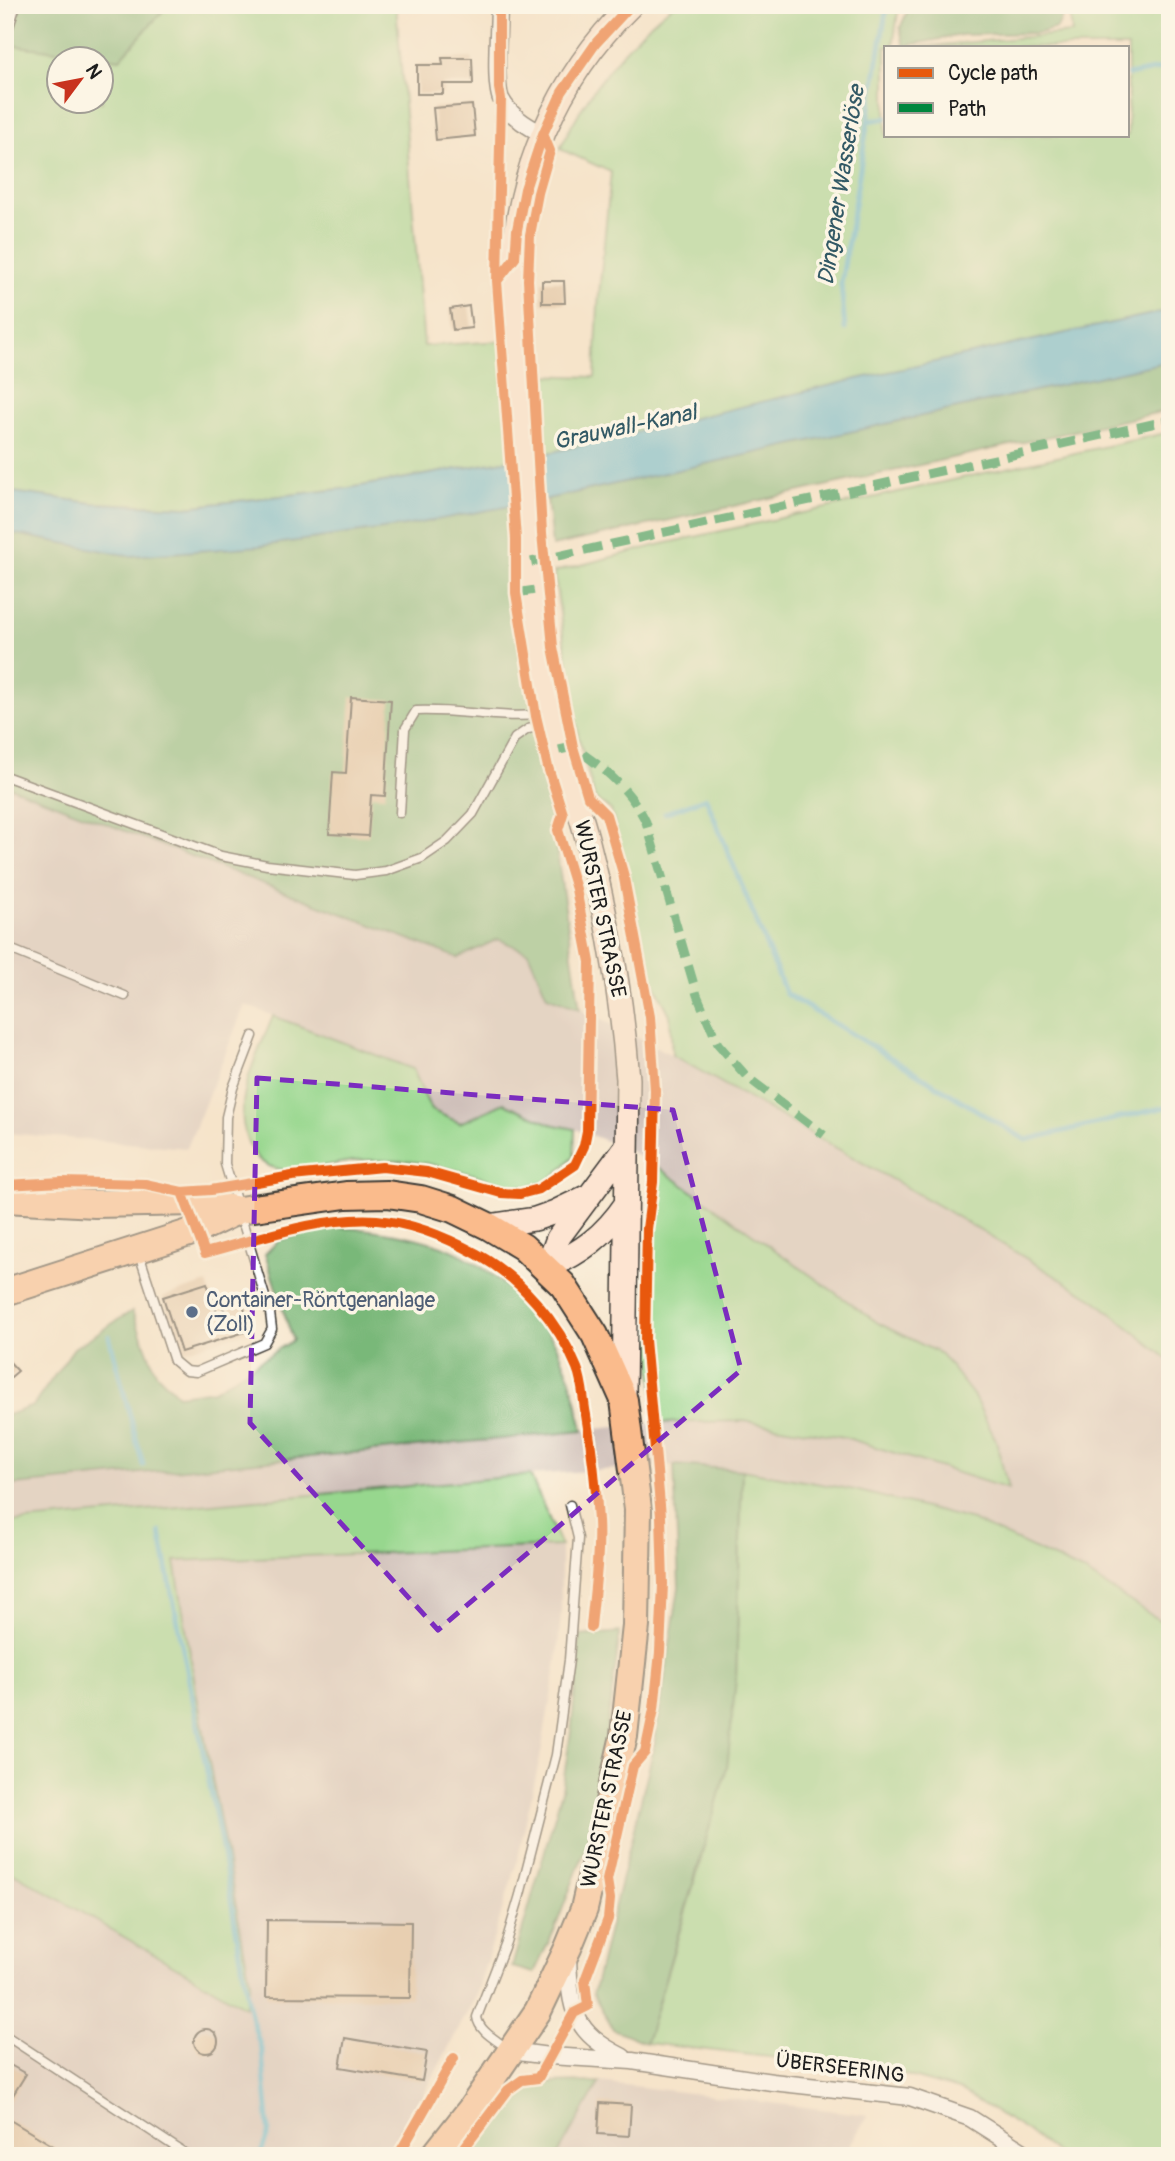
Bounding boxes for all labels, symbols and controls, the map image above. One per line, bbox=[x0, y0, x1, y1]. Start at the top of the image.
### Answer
north arrow bbox=[46, 46, 116, 116]
legend bbox=[884, 46, 1130, 136]
text: N bbox=[80, 60, 107, 83]
text: Cycle path bbox=[948, 60, 1038, 87]
water label: Dingener Wasserlöse bbox=[811, 81, 871, 287]
text: Path bbox=[948, 96, 986, 123]
water label: Grauwall-Kanal bbox=[551, 397, 702, 456]
street label: WURSTER STRASSE bbox=[568, 818, 632, 1000]
place label: Container-Röntgenanlage (Zoll) bbox=[206, 1287, 436, 1338]
marker: Container-Röntgenanlage (Zoll) bbox=[184, 1304, 200, 1320]
street label: WURSTER STRASSE bbox=[575, 1708, 639, 1890]
street label: ÜBERSEERING bbox=[774, 2047, 906, 2089]

